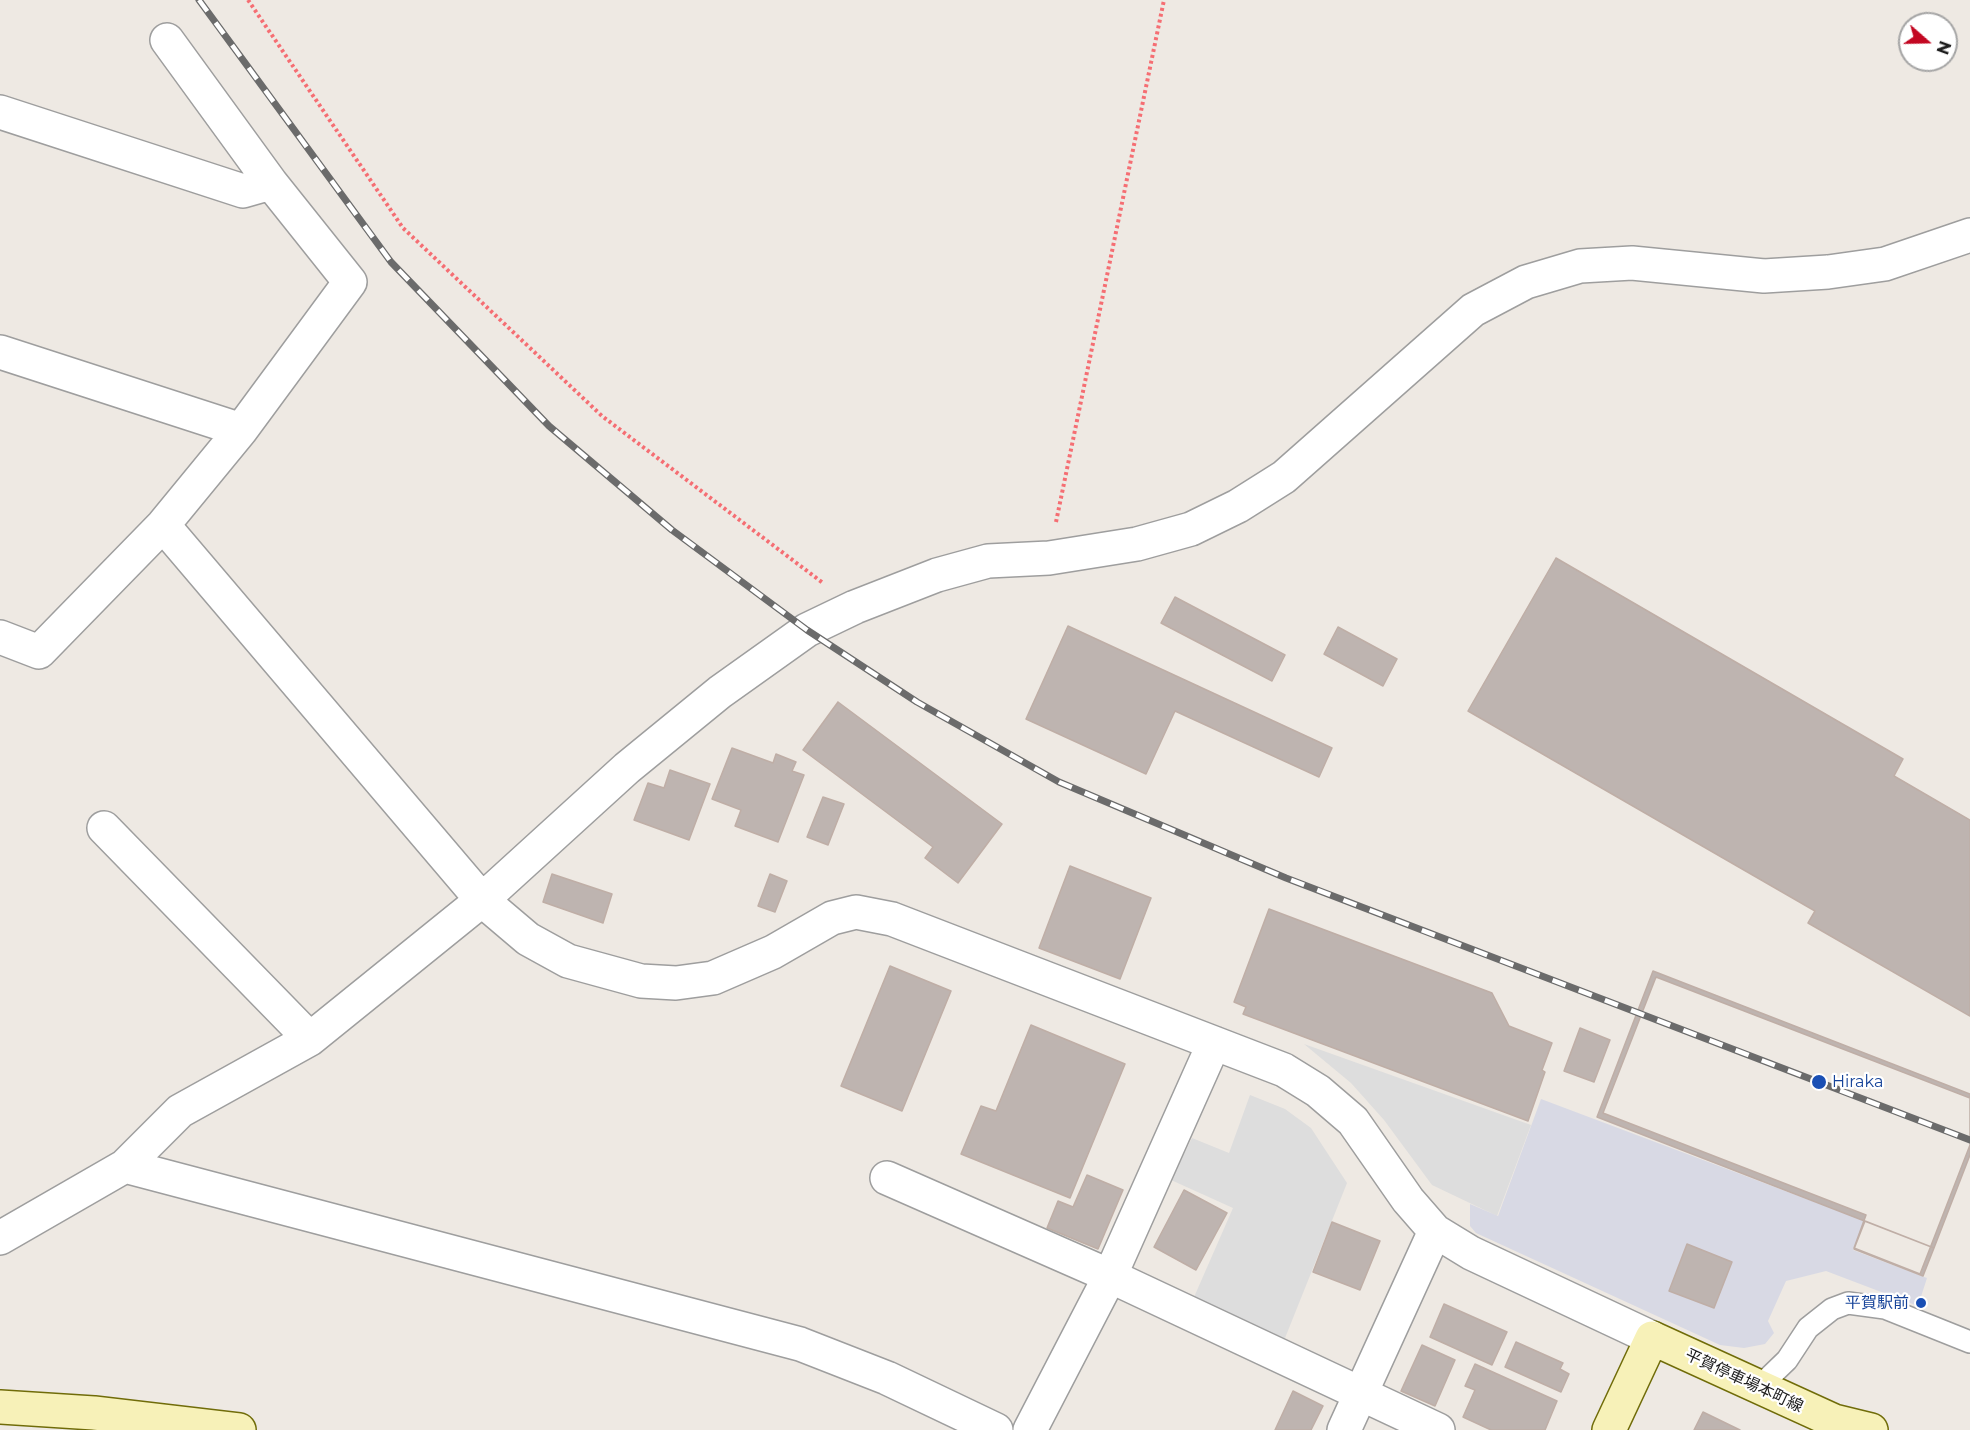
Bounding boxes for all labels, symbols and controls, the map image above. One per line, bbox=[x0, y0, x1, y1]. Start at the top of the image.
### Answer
north arrow bbox=[1898, 12, 1958, 72]
text: N bbox=[1932, 38, 1955, 57]
place label: Hiraka bbox=[1832, 1072, 1883, 1092]
marker: Hiraka bbox=[1810, 1073, 1828, 1091]
place label: 平賀駅前 bbox=[1845, 1293, 1909, 1313]
marker: 平賀駅前 bbox=[1914, 1296, 1928, 1310]
street label: 平賀停車場本町線 bbox=[1682, 1345, 1806, 1417]

